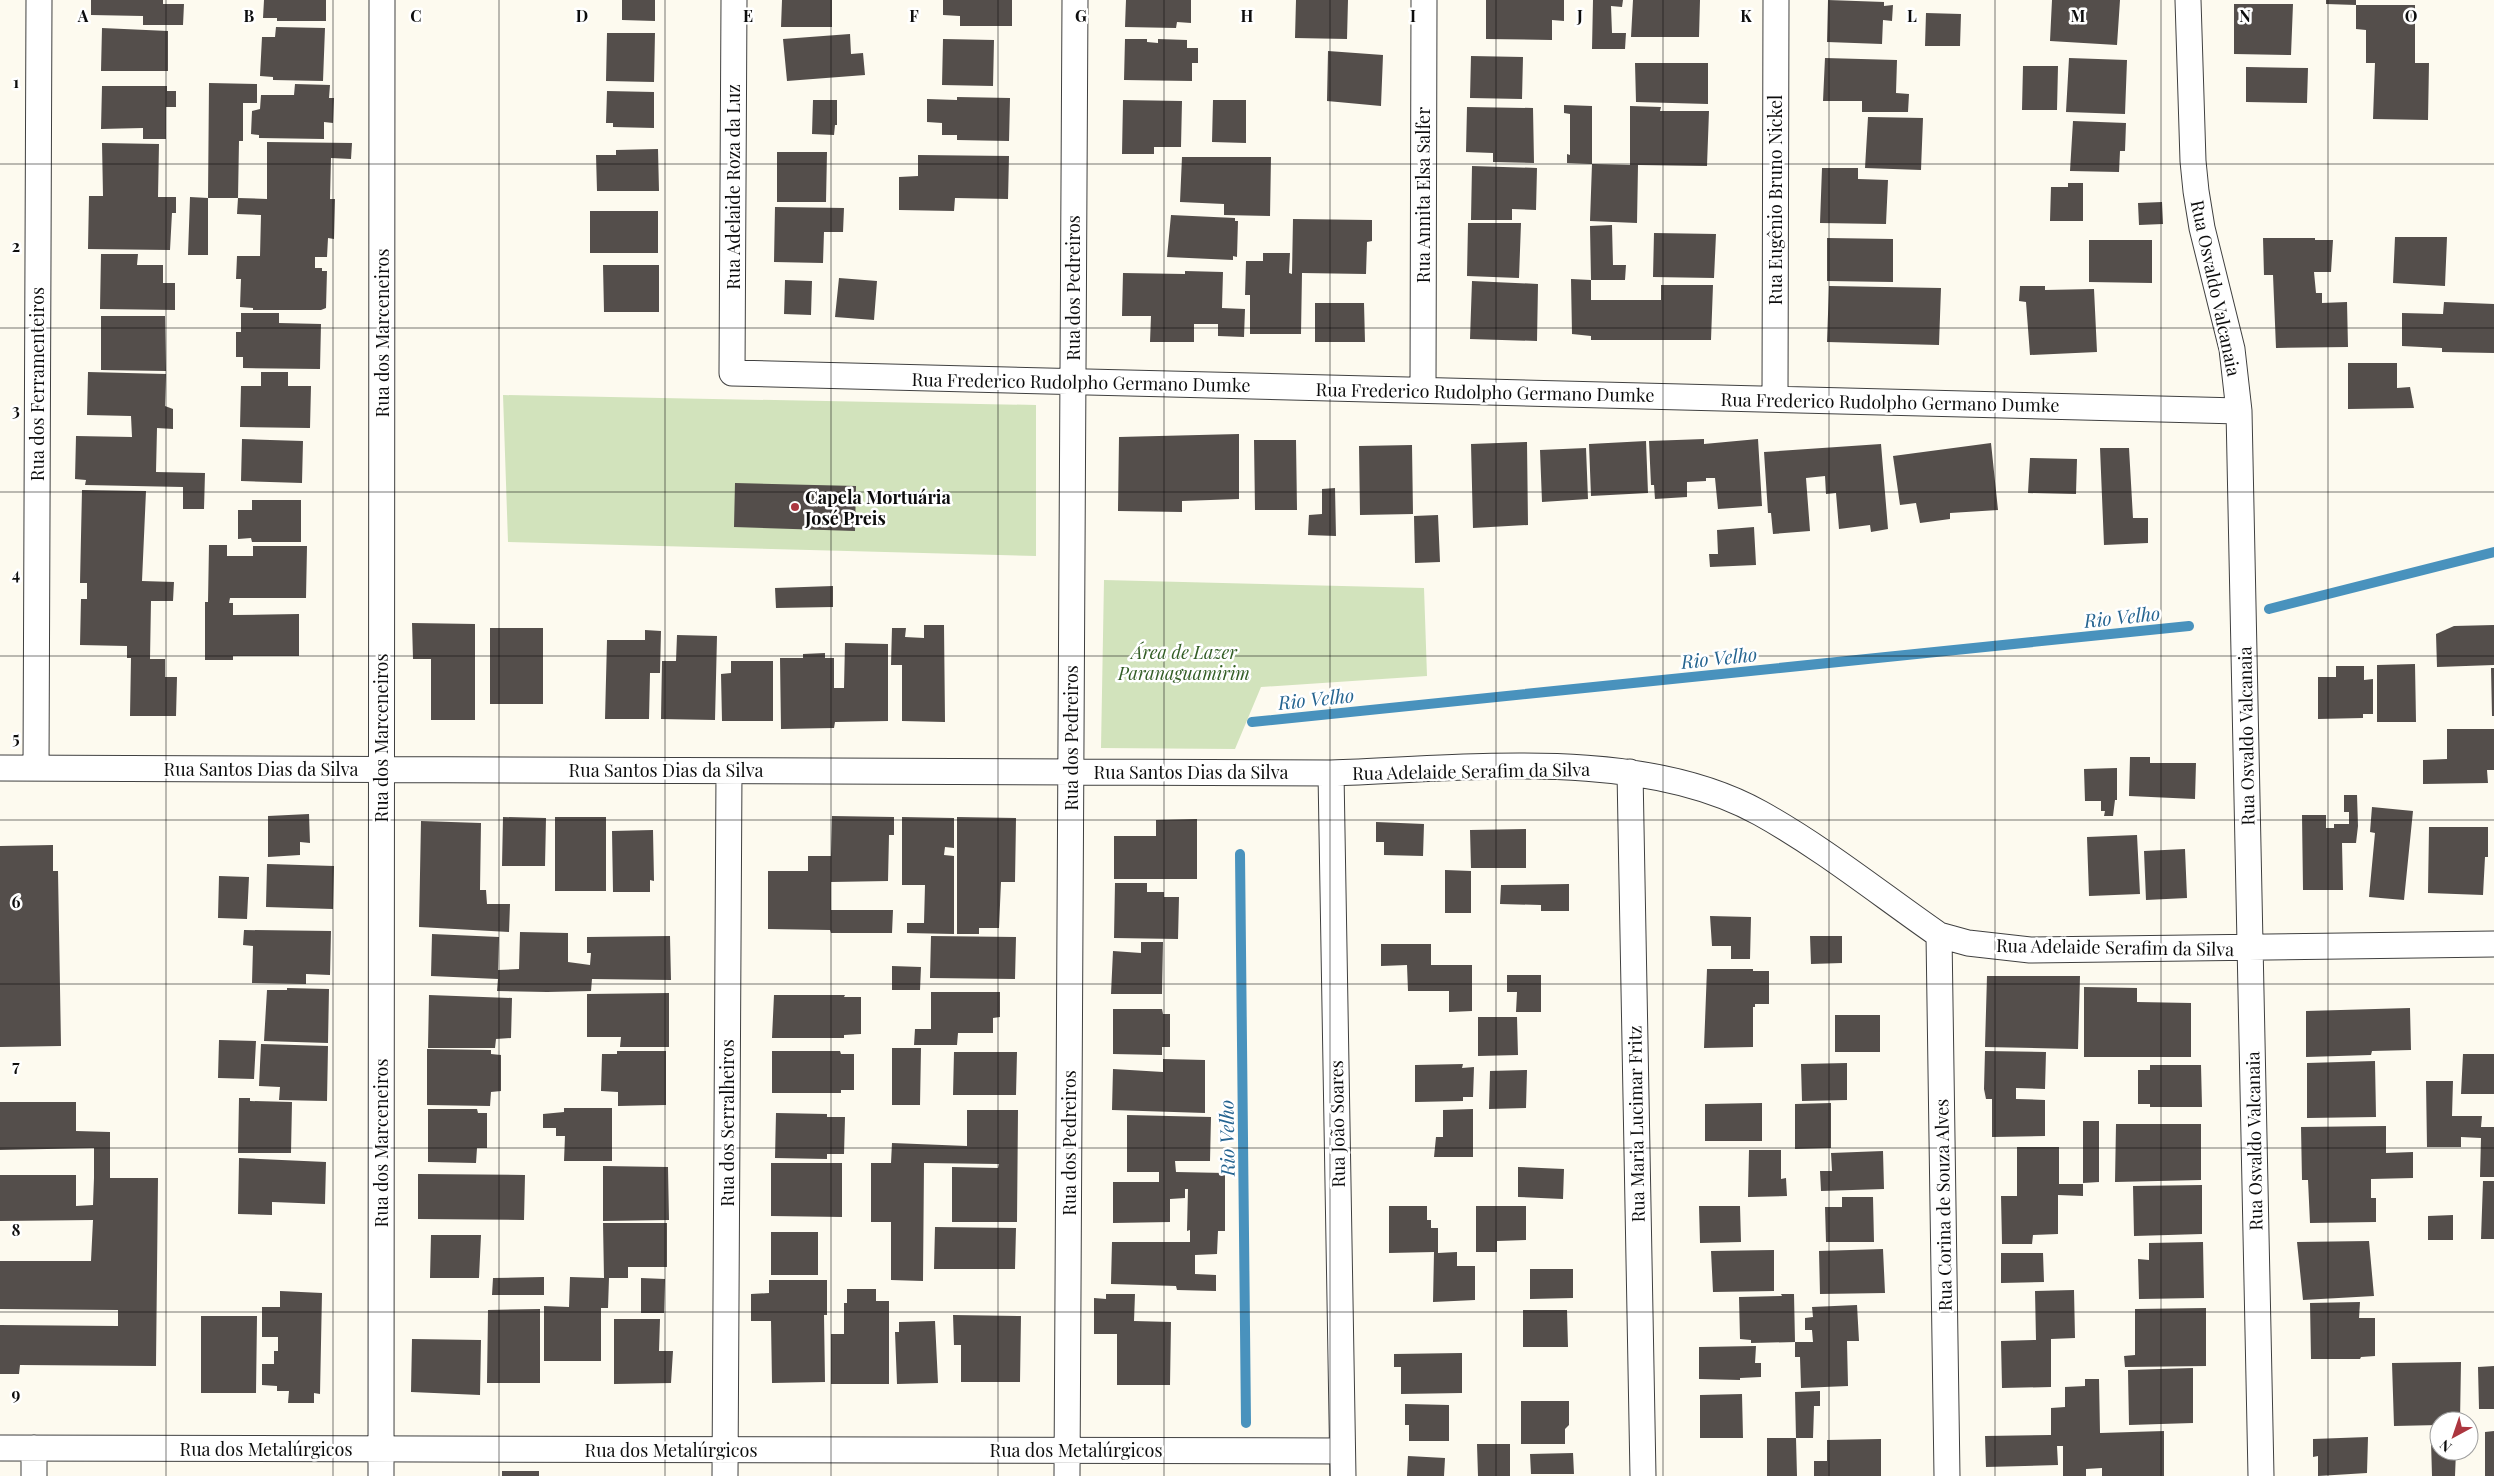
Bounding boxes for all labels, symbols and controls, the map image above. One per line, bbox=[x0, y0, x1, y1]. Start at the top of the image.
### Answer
text: A bbox=[77, 5, 89, 26]
text: B bbox=[244, 5, 255, 26]
text: C bbox=[410, 5, 422, 26]
text: D bbox=[576, 5, 588, 26]
text: E bbox=[743, 5, 753, 26]
text: F bbox=[909, 5, 919, 26]
text: G bbox=[1075, 5, 1087, 26]
text: H bbox=[1241, 5, 1254, 26]
text: I bbox=[1410, 5, 1416, 26]
text: J bbox=[1576, 5, 1583, 26]
text: K bbox=[1740, 5, 1752, 26]
text: L bbox=[1907, 5, 1917, 26]
text: M bbox=[2071, 5, 2086, 26]
text: N bbox=[2239, 5, 2251, 26]
text: O bbox=[2405, 5, 2417, 26]
text: 1 bbox=[13, 71, 19, 92]
street label: Rua Adelaide Roza da Luz bbox=[721, 84, 745, 290]
street label: Rua Eugênio Bruno Nickel bbox=[1763, 95, 1787, 305]
street label: Rua Annita Elsa Salfer bbox=[1411, 107, 1435, 283]
street label: Rua Osvaldo Valcanaia bbox=[2186, 198, 2246, 378]
street label: Rua dos Pedreiros bbox=[1061, 215, 1085, 361]
text: 2 bbox=[12, 235, 20, 256]
street label: Rua dos Marceneiros bbox=[370, 249, 394, 417]
street label: Rua dos Ferramenteiros bbox=[25, 287, 49, 481]
street label: Rua Frederico Rudolpho Germano Dumke bbox=[911, 367, 1251, 397]
street label: Rua Frederico Rudolpho Germano Dumke bbox=[1315, 377, 1655, 407]
street label: Rua Frederico Rudolpho Germano Dumke bbox=[1720, 387, 2060, 417]
text: 3 bbox=[12, 399, 20, 420]
place label: Capela Mortuária José Preis bbox=[804, 485, 951, 530]
marker: Capela Mortuária José Preis bbox=[789, 501, 801, 513]
text: 4 bbox=[12, 563, 20, 584]
water label: Rio Velho bbox=[2082, 599, 2161, 633]
park label: Área de Lazer Paranaguamirim bbox=[1117, 640, 1250, 685]
water label: Rio Velho bbox=[1679, 640, 1758, 674]
street label: Rua Osvaldo Valcanaia bbox=[2232, 646, 2260, 826]
street label: Rua dos Marceneiros bbox=[369, 654, 393, 822]
street label: Rua dos Pedreiros bbox=[1059, 665, 1083, 811]
water label: Rio Velho bbox=[1276, 681, 1355, 715]
text: 5 bbox=[12, 727, 20, 748]
street label: Rua Santos Dias da Silva bbox=[164, 757, 358, 781]
street label: Rua Adelaide Serafim da Silva bbox=[1352, 757, 1590, 785]
street label: Rua Santos Dias da Silva bbox=[569, 758, 763, 782]
street label: Rua Santos Dias da Silva bbox=[1094, 760, 1288, 784]
text: 6 bbox=[12, 891, 21, 912]
street label: Rua Adelaide Serafim da Silva bbox=[1996, 933, 2234, 961]
street label: Rua Maria Lucimar Fritz bbox=[1622, 1025, 1650, 1223]
street label: Rua dos Serralheiros bbox=[715, 1039, 739, 1207]
street label: Rua Osvaldo Valcanaia bbox=[2240, 1051, 2268, 1231]
text: 7 bbox=[12, 1055, 20, 1076]
street label: Rua dos Marceneiros bbox=[369, 1059, 393, 1227]
street label: Rua João Soares bbox=[1324, 1060, 1350, 1188]
street label: Rua dos Pedreiros bbox=[1057, 1070, 1081, 1216]
street label: Rua Corina de Souza Alves bbox=[1929, 1099, 1957, 1311]
water label: Rio Velho bbox=[1212, 1100, 1240, 1177]
text: 8 bbox=[12, 1219, 21, 1240]
text: 9 bbox=[12, 1383, 21, 1404]
north arrow bbox=[2429, 1411, 2479, 1461]
text: N bbox=[2435, 1436, 2455, 1457]
street label: Rua dos Metalúrgicos bbox=[179, 1437, 353, 1461]
street label: Rua dos Metalúrgicos bbox=[584, 1438, 758, 1462]
street label: Rua dos Metalúrgicos bbox=[989, 1438, 1163, 1462]

